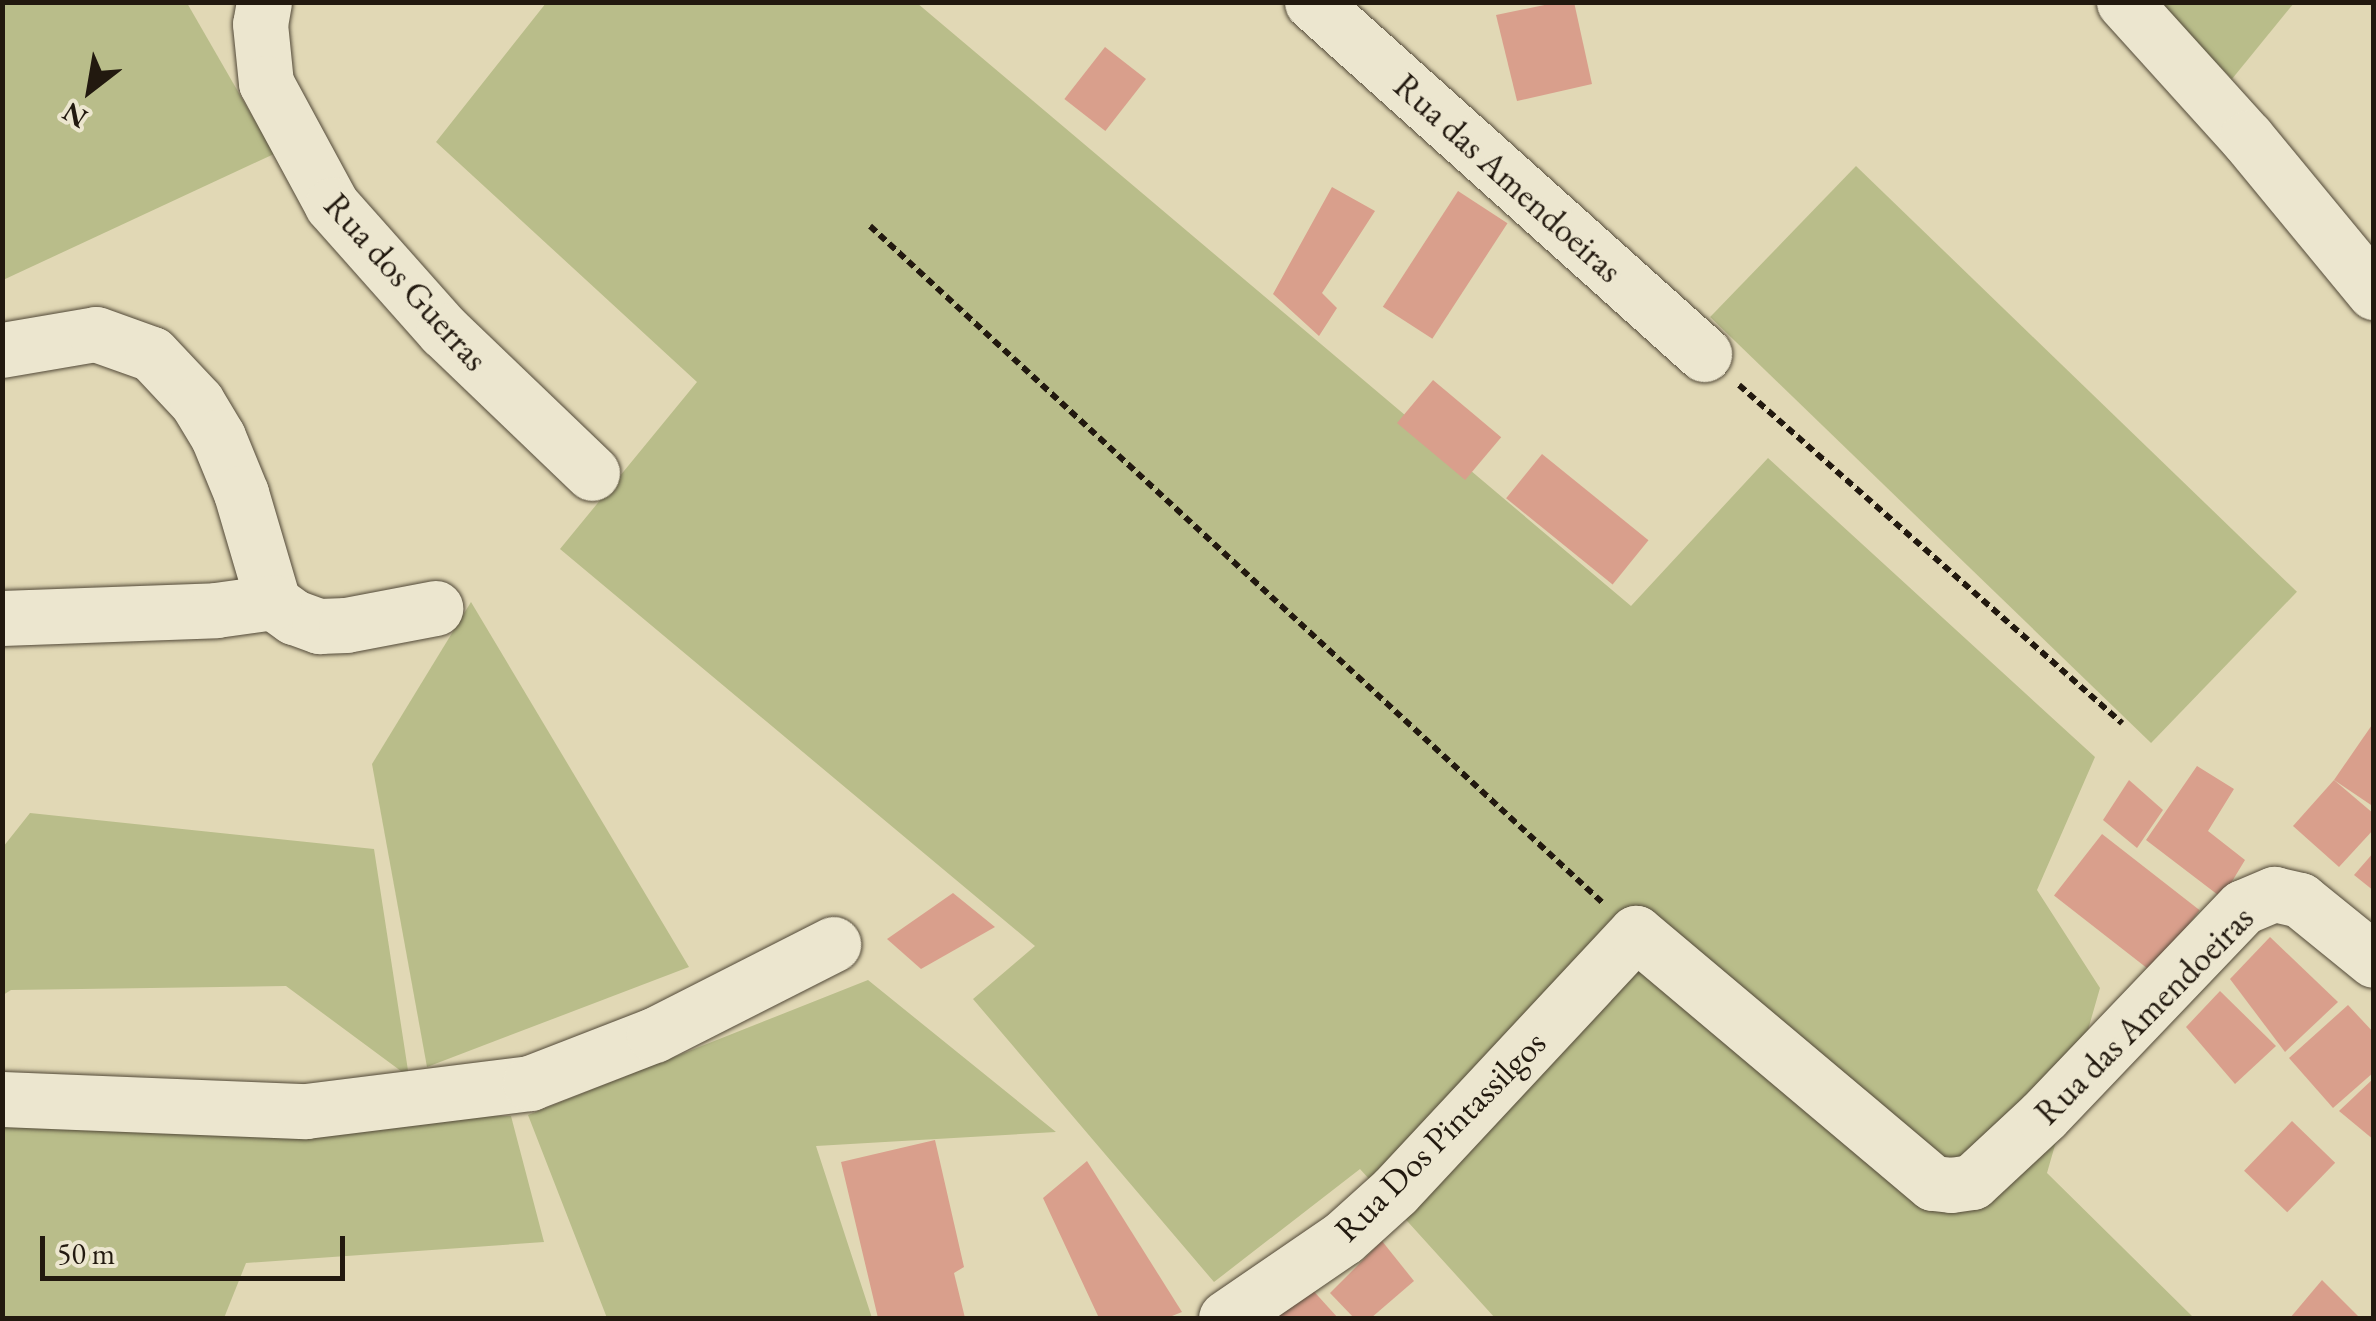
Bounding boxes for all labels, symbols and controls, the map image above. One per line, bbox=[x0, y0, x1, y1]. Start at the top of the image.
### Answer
north arrow bbox=[40, 40, 140, 140]
street label: Rua das Amendoeiras bbox=[1385, 65, 1631, 291]
text: N bbox=[56, 94, 94, 137]
street label: Rua dos Guerras bbox=[315, 185, 497, 379]
street label: Rua das Amendoeiras bbox=[2026, 897, 2262, 1133]
street label: Rua Dos Pintassilgos bbox=[1326, 1022, 1554, 1250]
scale bar bbox=[45, 1216, 350, 1278]
text: 50 m bbox=[57, 1234, 115, 1273]

